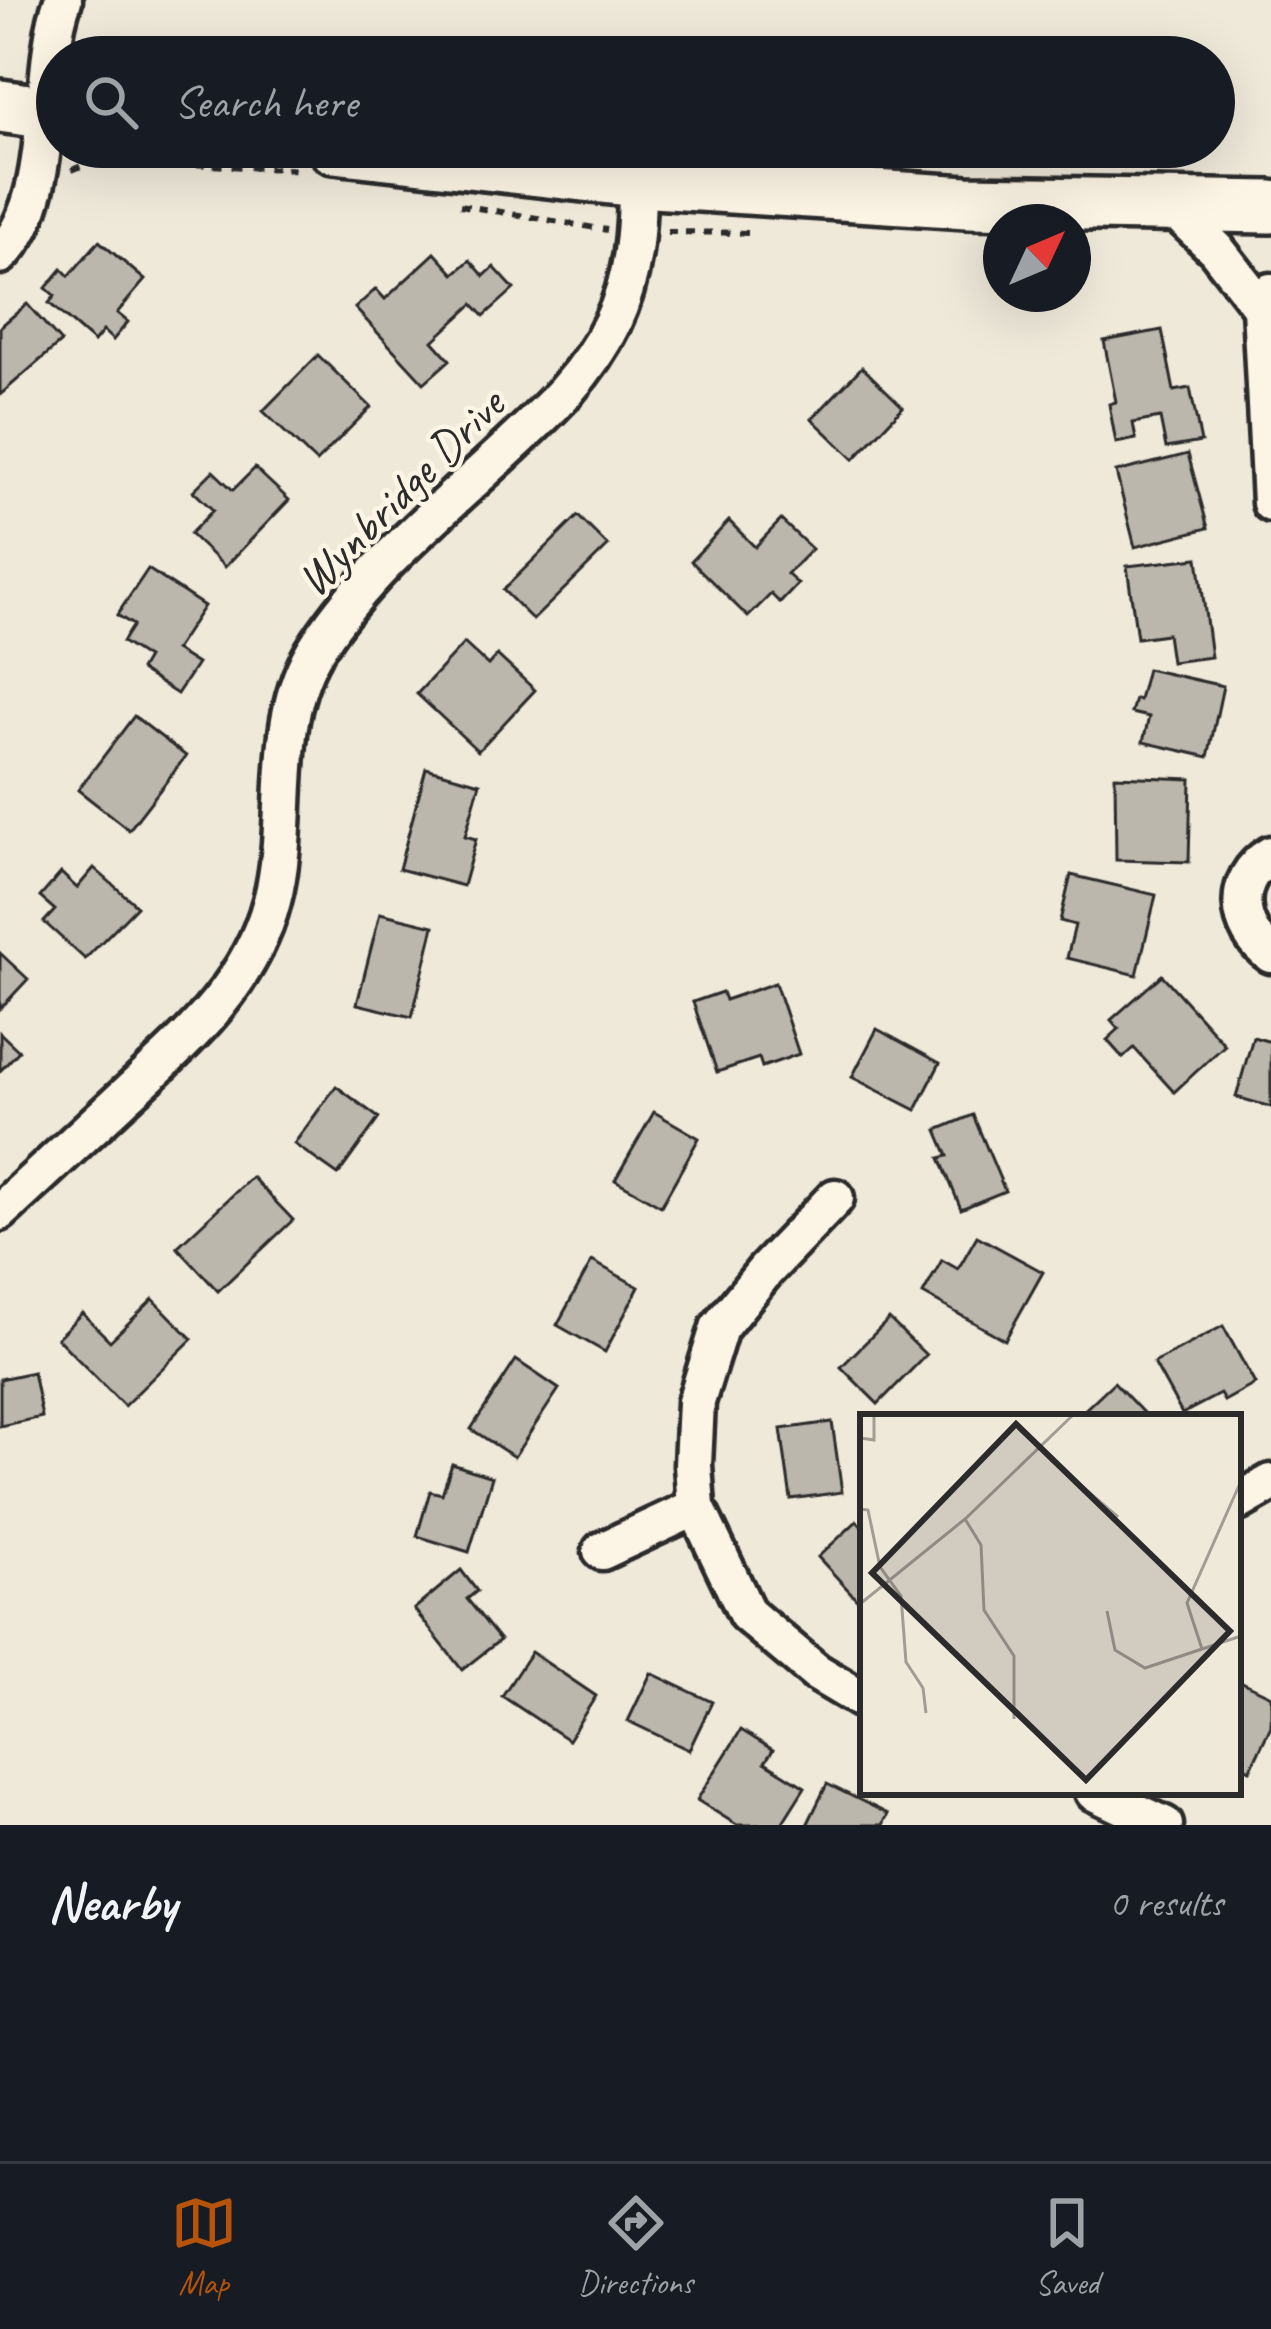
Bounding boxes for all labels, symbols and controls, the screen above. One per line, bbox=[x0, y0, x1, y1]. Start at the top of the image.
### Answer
search box bbox=[36, 36, 1235, 168]
icon: search bbox=[78, 69, 144, 135]
text: Search here bbox=[174, 74, 357, 131]
north arrow bbox=[983, 204, 1091, 312]
street label: Wynbridge Drive bbox=[283, 373, 519, 609]
inset map bbox=[860, 1414, 1241, 1795]
text: Nearby bbox=[48, 1871, 176, 1935]
text: 0 results bbox=[1109, 1879, 1223, 1928]
tab: Map bbox=[171, 2190, 237, 2304]
tab: Directions bbox=[578, 2190, 693, 2304]
tab: Saved bbox=[1034, 2190, 1100, 2304]

